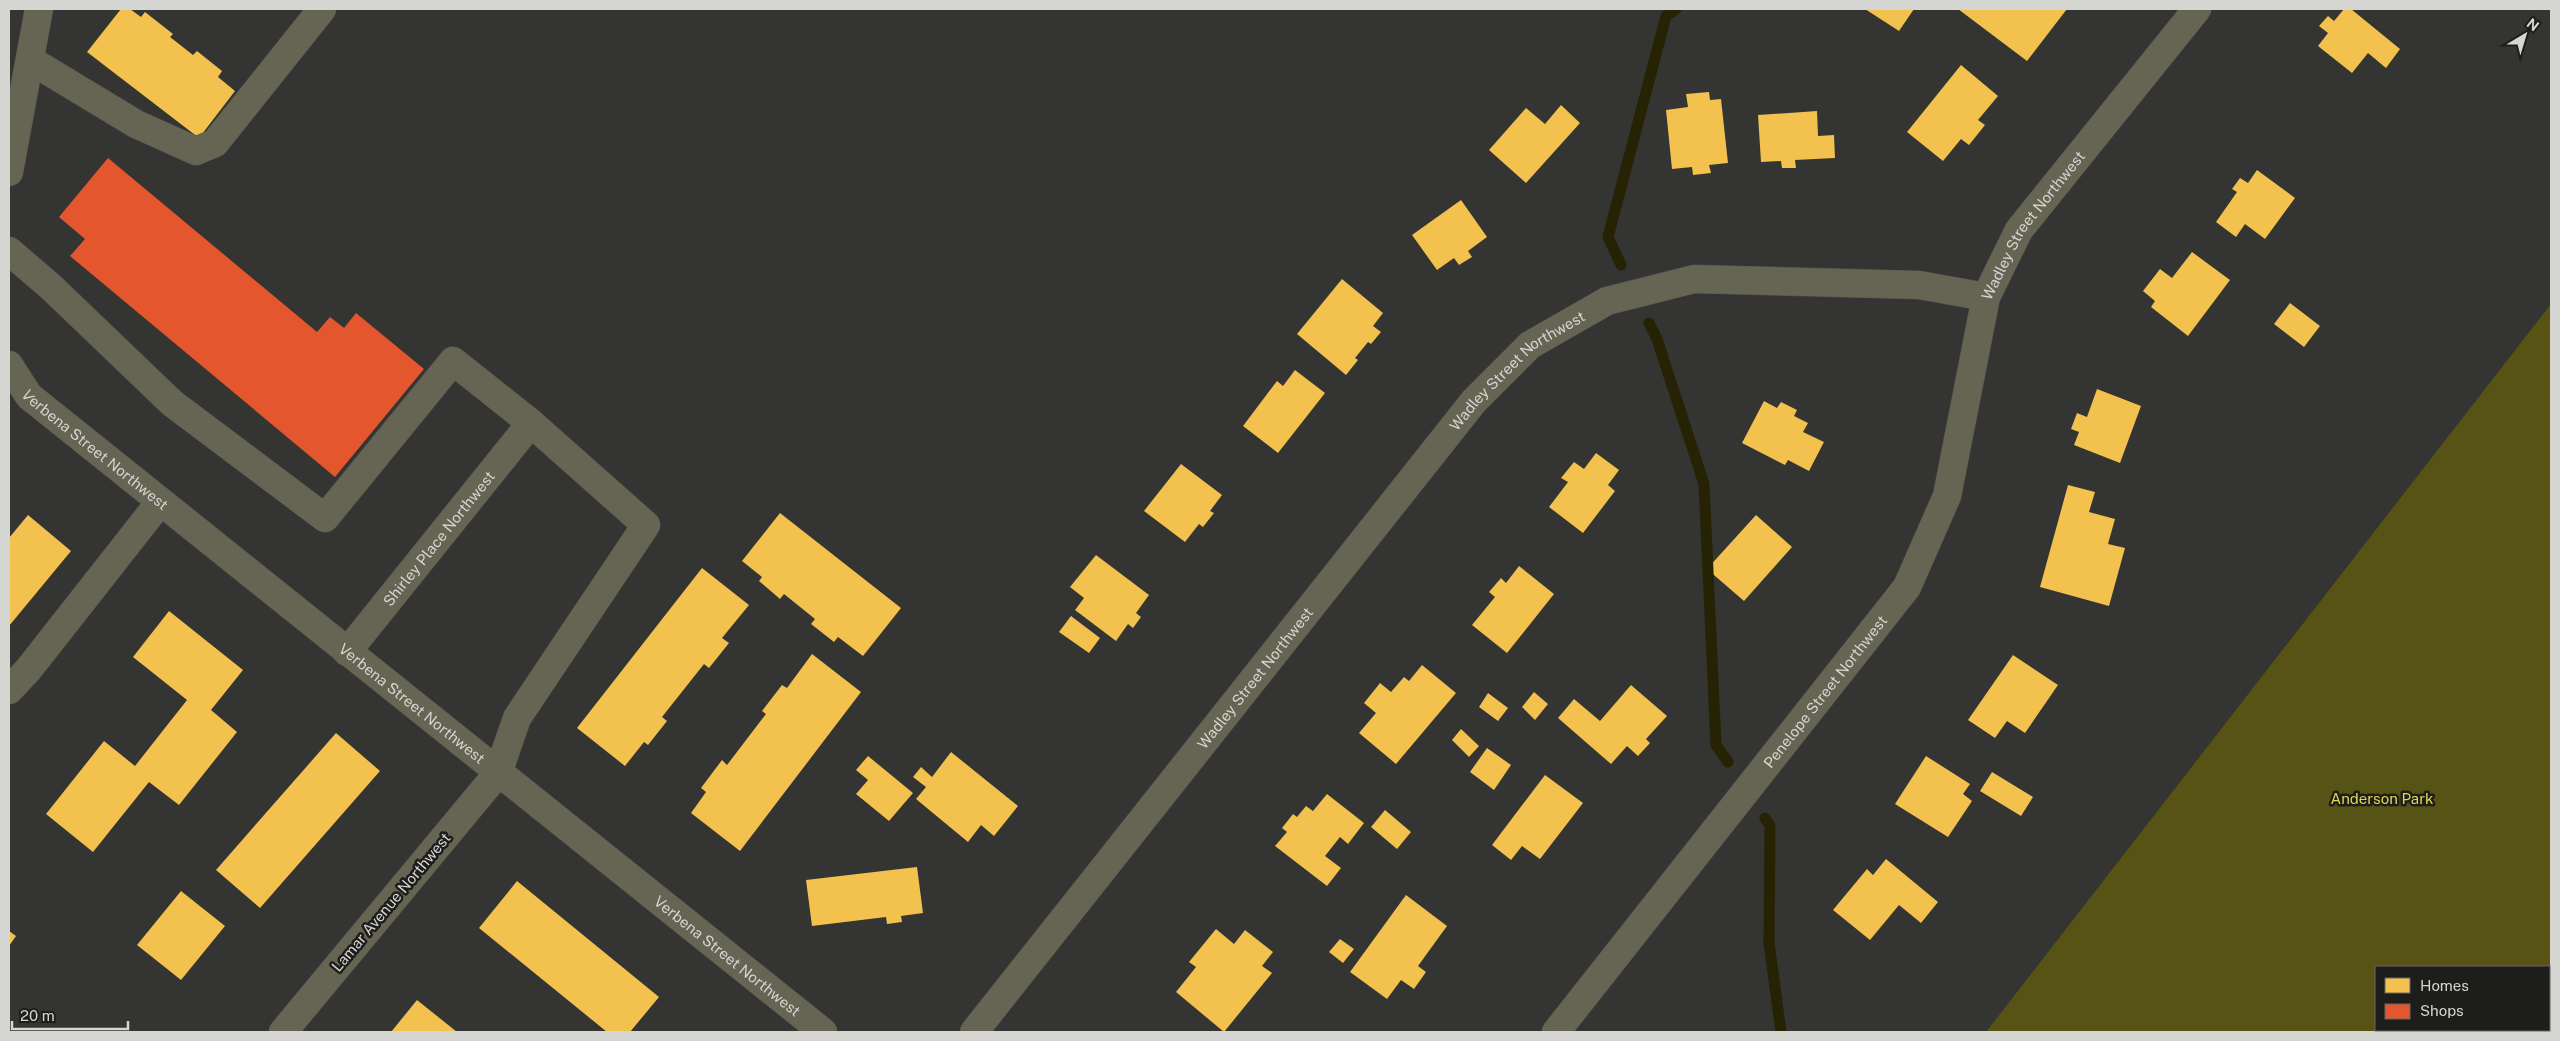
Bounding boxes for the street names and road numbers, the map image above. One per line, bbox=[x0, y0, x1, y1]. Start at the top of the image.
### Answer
street label: Wadley Street Northwest bbox=[1978, 147, 2088, 302]
street label: Wadley Street Northwest bbox=[1446, 307, 1588, 434]
street label: Verbena Street Northwest bbox=[19, 386, 172, 513]
street label: Shirley Place Northwest bbox=[379, 467, 498, 609]
street label: Wadley Street Northwest bbox=[1194, 604, 1316, 752]
street label: Penelope Street Northwest bbox=[1760, 612, 1890, 771]
street label: Verbena Street Northwest bbox=[336, 639, 489, 767]
street label: Lamar Avenue Northwest bbox=[328, 829, 454, 975]
street label: Verbena Street Northwest bbox=[651, 892, 804, 1019]

